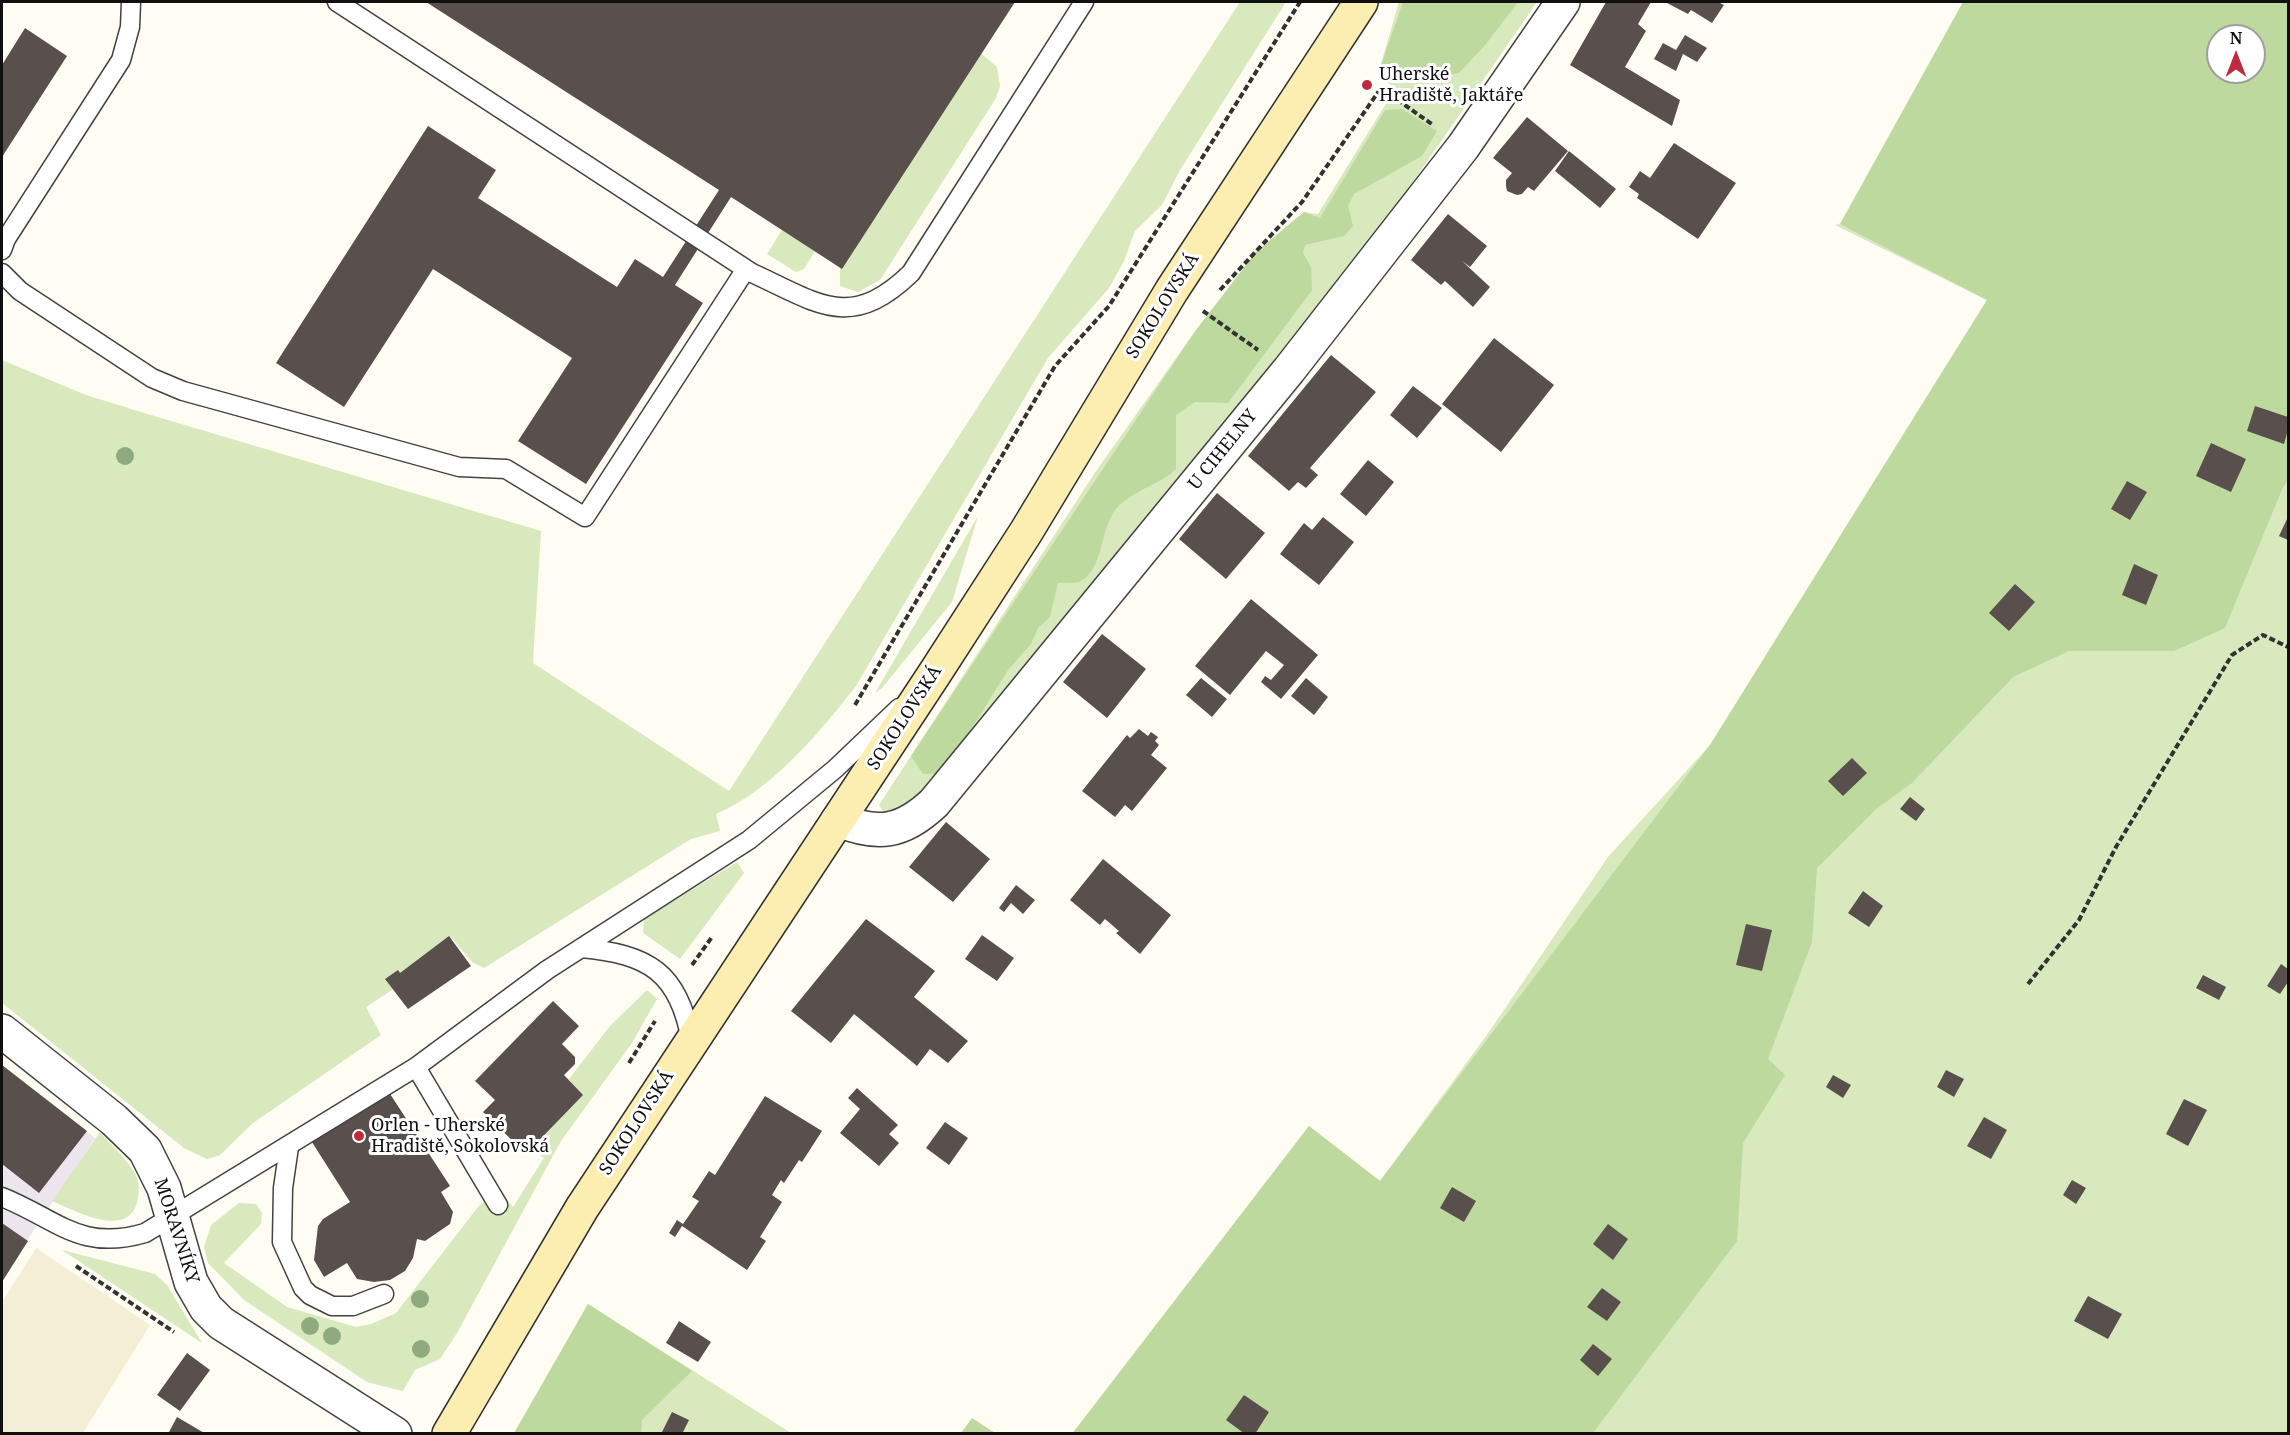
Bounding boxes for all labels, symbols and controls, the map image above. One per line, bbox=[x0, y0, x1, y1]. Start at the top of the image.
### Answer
north arrow bbox=[2206, 24, 2266, 84]
text: N bbox=[2230, 27, 2242, 49]
place label: Uherské Hradiště, Jaktáře bbox=[1379, 64, 1523, 106]
marker: Uherské Hradiště, Jaktáře bbox=[1360, 78, 1374, 92]
street label: SOKOLOVSKÁ bbox=[1122, 249, 1204, 363]
street label: U CIHELNY bbox=[1184, 406, 1262, 494]
street label: SOKOLOVSKÁ bbox=[863, 662, 947, 774]
street label: SOKOLOVSKÁ bbox=[595, 1067, 679, 1179]
place label: Orlen - Uherské Hradiště, Sokolovská bbox=[371, 1115, 550, 1158]
marker: Orlen - Uherské Hradiště, Sokolovská bbox=[352, 1129, 366, 1143]
street label: MORAVNÍKY bbox=[149, 1176, 203, 1286]

